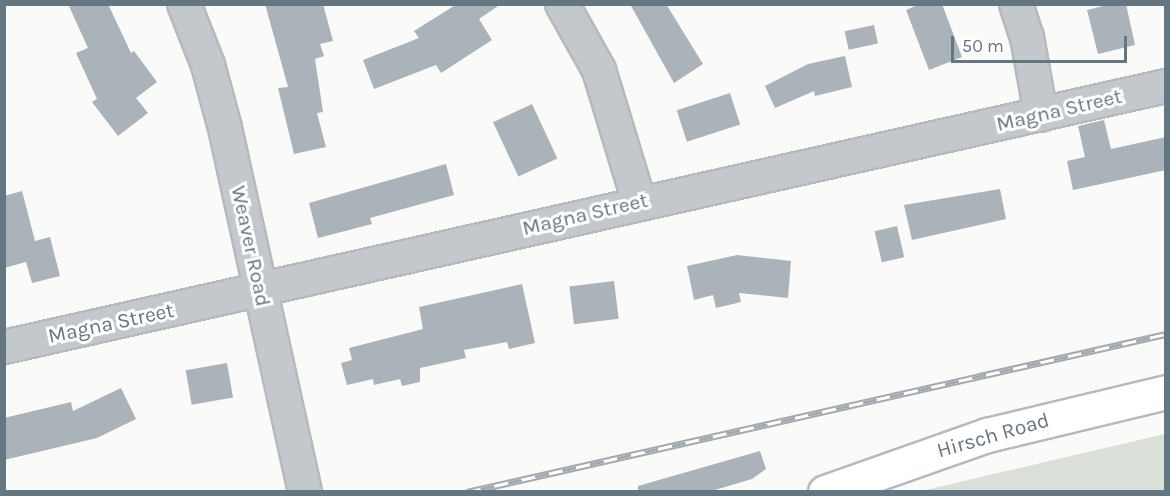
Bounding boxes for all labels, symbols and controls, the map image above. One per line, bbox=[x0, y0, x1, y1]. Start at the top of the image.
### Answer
scale bar bbox=[954, 24, 1130, 62]
text: 50 m bbox=[962, 35, 1004, 57]
street label: Magna Street bbox=[994, 83, 1124, 137]
street label: Weaver Road bbox=[226, 183, 276, 309]
street label: Magna Street bbox=[520, 187, 650, 241]
street label: Magna Street bbox=[46, 297, 176, 349]
street label: Hirsch Road bbox=[934, 407, 1052, 463]

